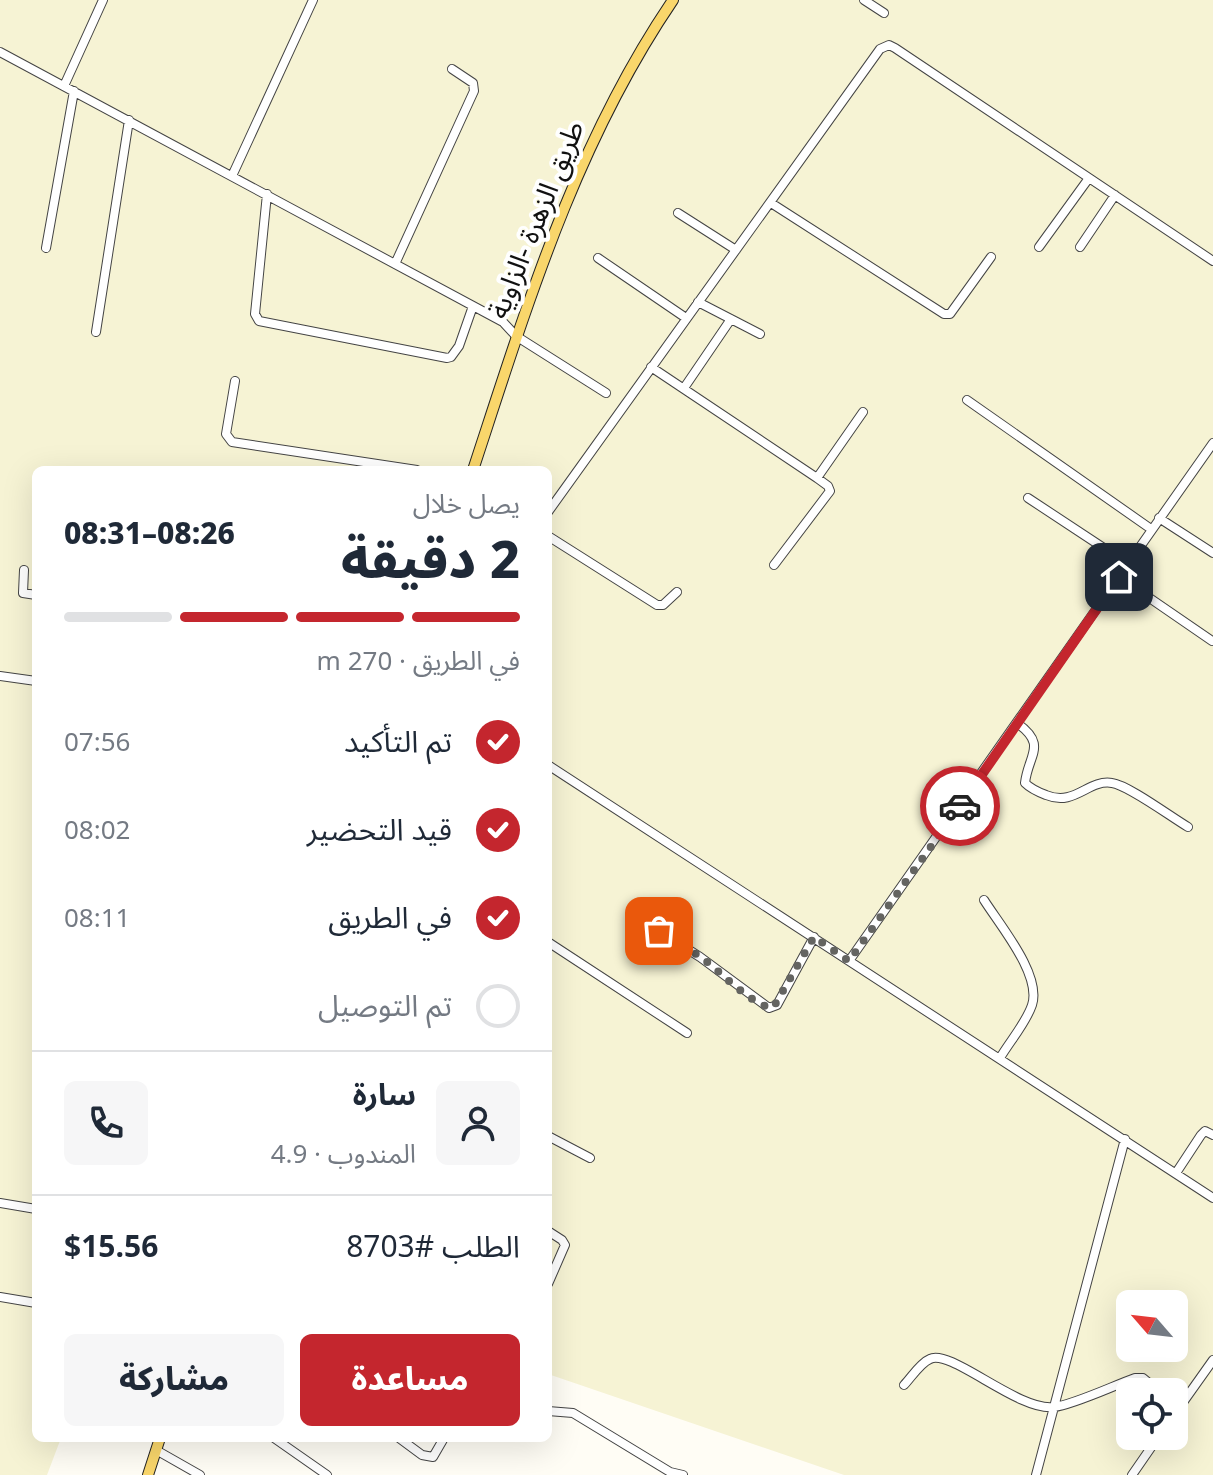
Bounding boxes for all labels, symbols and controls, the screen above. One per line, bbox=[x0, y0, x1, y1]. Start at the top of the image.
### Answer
street label: طريق الزهرة -الزاوية bbox=[470, 111, 604, 329]
text: يصل خلال bbox=[413, 477, 520, 532]
text: 08:26–08:31 bbox=[64, 503, 235, 566]
text: 2 دقيقة bbox=[341, 507, 520, 616]
pin bbox=[1085, 543, 1153, 611]
icon: home bbox=[1097, 555, 1141, 599]
text: في الطريق · 270 m bbox=[317, 634, 520, 689]
text: تم التأكيد bbox=[344, 711, 452, 774]
text: 07:56 bbox=[64, 715, 130, 770]
icon: check bbox=[476, 720, 520, 764]
courier bbox=[920, 766, 1000, 846]
icon: car bbox=[938, 784, 982, 828]
text: قيد التحضير bbox=[307, 799, 452, 862]
text: 08:02 bbox=[64, 803, 130, 858]
icon: check bbox=[476, 808, 520, 852]
text: في الطريق bbox=[328, 887, 452, 950]
text: 08:11 bbox=[64, 891, 130, 946]
icon: check bbox=[476, 896, 520, 940]
pin bbox=[625, 897, 693, 965]
icon: bag bbox=[637, 909, 681, 953]
text: تم التوصيل bbox=[318, 975, 452, 1038]
text: سارة bbox=[353, 1064, 416, 1127]
button: phone bbox=[64, 1081, 148, 1165]
button: person bbox=[436, 1081, 520, 1165]
text: المندوب · 4.9 bbox=[271, 1127, 416, 1182]
text: $15.56 bbox=[64, 1216, 158, 1279]
text: الطلب #8703 bbox=[346, 1216, 520, 1279]
north arrow bbox=[1116, 1290, 1188, 1362]
map controls bbox=[1116, 1290, 1188, 1450]
button: مشاركة bbox=[64, 1334, 284, 1426]
button: مساعدة bbox=[300, 1334, 520, 1426]
button: locate bbox=[1116, 1378, 1188, 1450]

